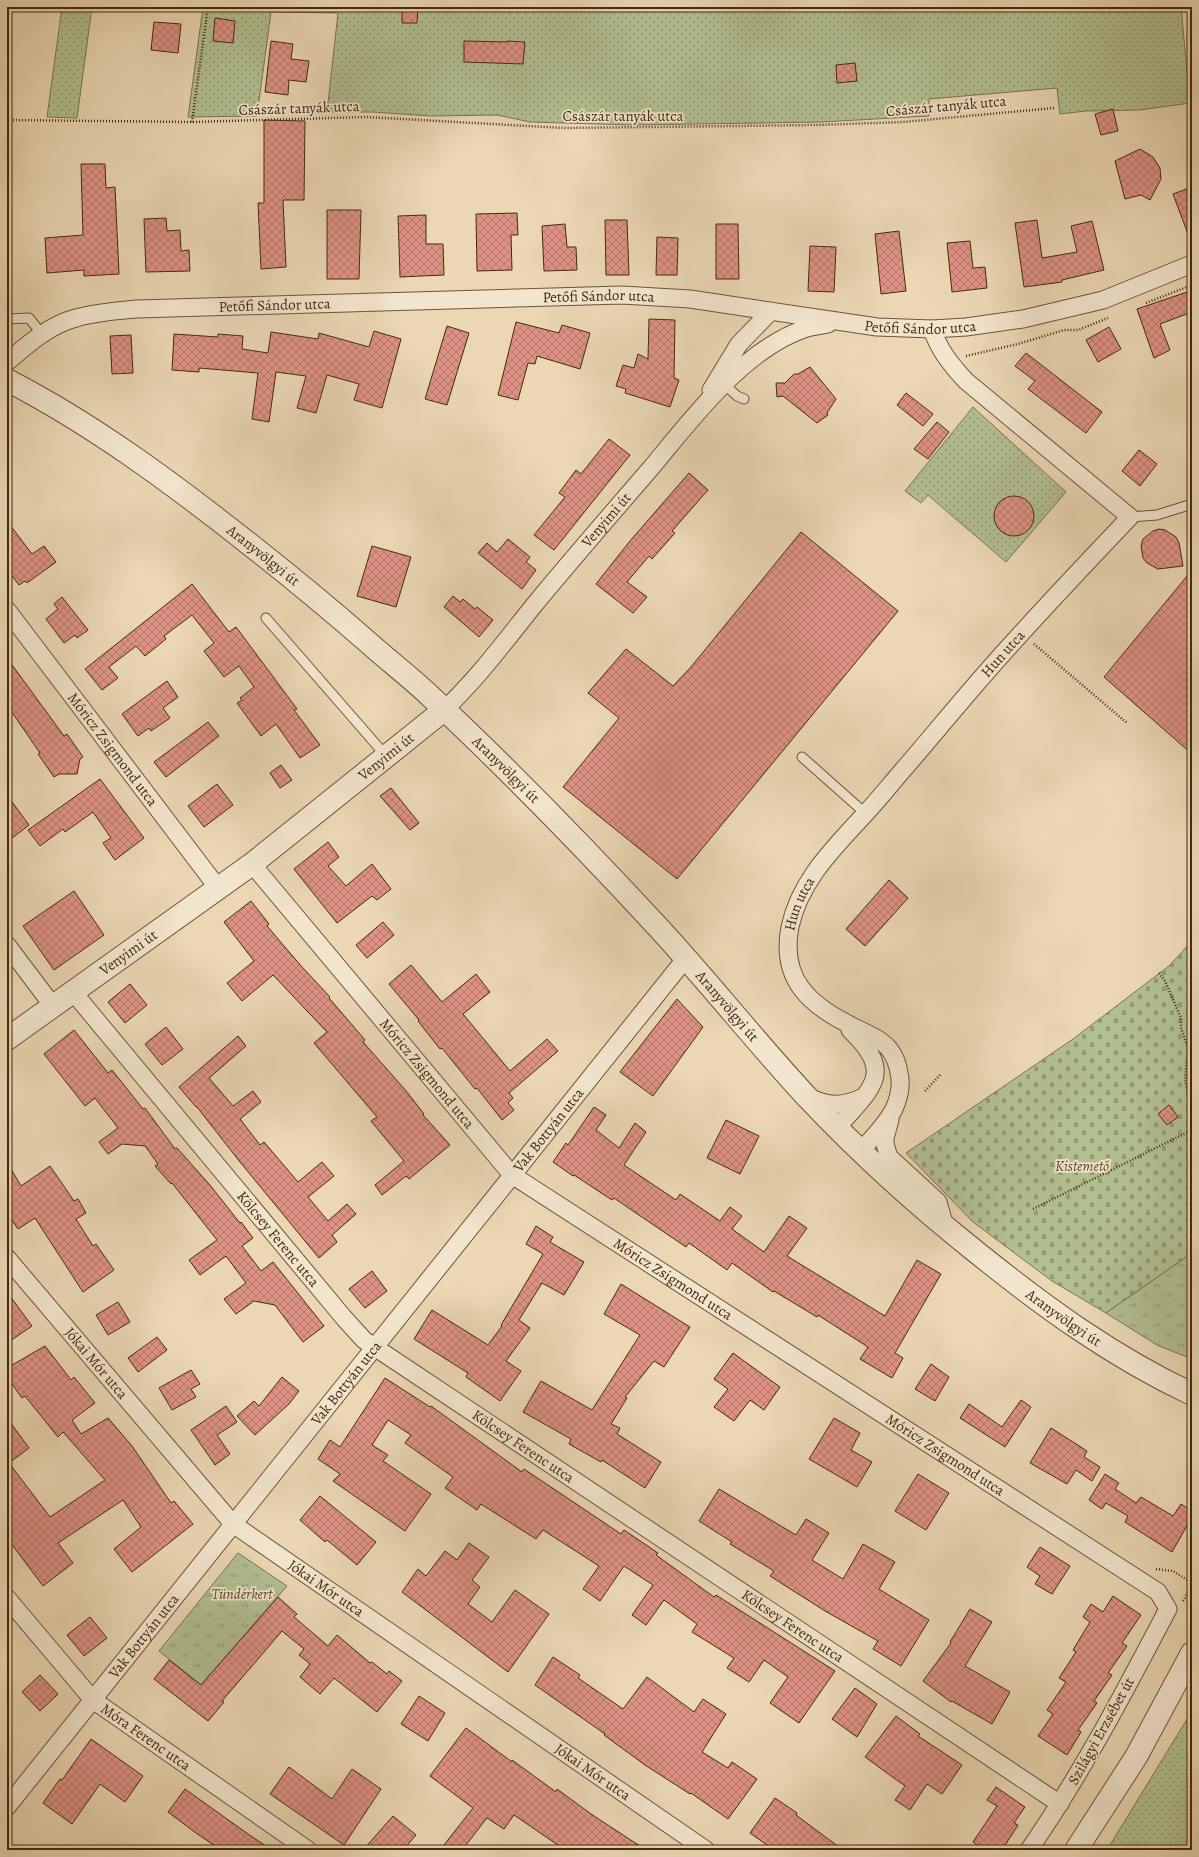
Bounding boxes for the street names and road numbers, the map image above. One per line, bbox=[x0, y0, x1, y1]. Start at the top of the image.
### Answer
street label: Császár tanyák utca bbox=[885, 91, 1007, 121]
street label: Császár tanyák utca bbox=[238, 96, 360, 120]
street label: Császár tanyák utca bbox=[562, 106, 684, 126]
street label: Petőfi Sándor utca bbox=[542, 285, 655, 307]
street label: Petőfi Sándor utca bbox=[218, 293, 331, 317]
street label: Petőfi Sándor utca bbox=[863, 315, 977, 339]
street label: Venyimi út bbox=[576, 488, 635, 552]
street label: Aranyvölgyi út bbox=[222, 520, 304, 591]
street label: Hun utca bbox=[976, 626, 1029, 682]
street label: Móricz Zsigmond utca bbox=[63, 688, 162, 810]
street label: Venyimi út bbox=[353, 728, 418, 786]
street label: Aranyvölgyi út bbox=[467, 731, 544, 808]
street label: Hun utca bbox=[779, 873, 819, 933]
street label: Venyimi út bbox=[95, 925, 161, 980]
street label: Aranyvölgyi út bbox=[690, 965, 763, 1046]
street label: Móricz Zsigmond utca bbox=[375, 1014, 479, 1133]
street label: Vak Bottyán utca bbox=[508, 1084, 588, 1177]
street label: Kölcsey Ferenc utca bbox=[232, 1187, 324, 1291]
street label: Móricz Zsigmond utca bbox=[610, 1233, 736, 1325]
street label: Aranyvölgyi út bbox=[1021, 1284, 1105, 1351]
street label: Jókai Mór utca bbox=[60, 1323, 132, 1403]
street label: Vak Bottyán utca bbox=[306, 1337, 386, 1430]
street label: Kölcsey Ferenc utca bbox=[468, 1405, 578, 1487]
street label: Móricz Zsigmond utca bbox=[882, 1409, 1009, 1500]
street label: Jókai Mór utca bbox=[284, 1555, 368, 1621]
street label: Kölcsey Ferenc utca bbox=[738, 1585, 848, 1667]
street label: Vak Bottyán utca bbox=[103, 1590, 184, 1683]
street label: Szilágyi Erzsébet út bbox=[1063, 1674, 1139, 1788]
street label: Móra Ferenc utca bbox=[97, 1699, 195, 1775]
street label: Jókai Mór utca bbox=[551, 1739, 635, 1805]

